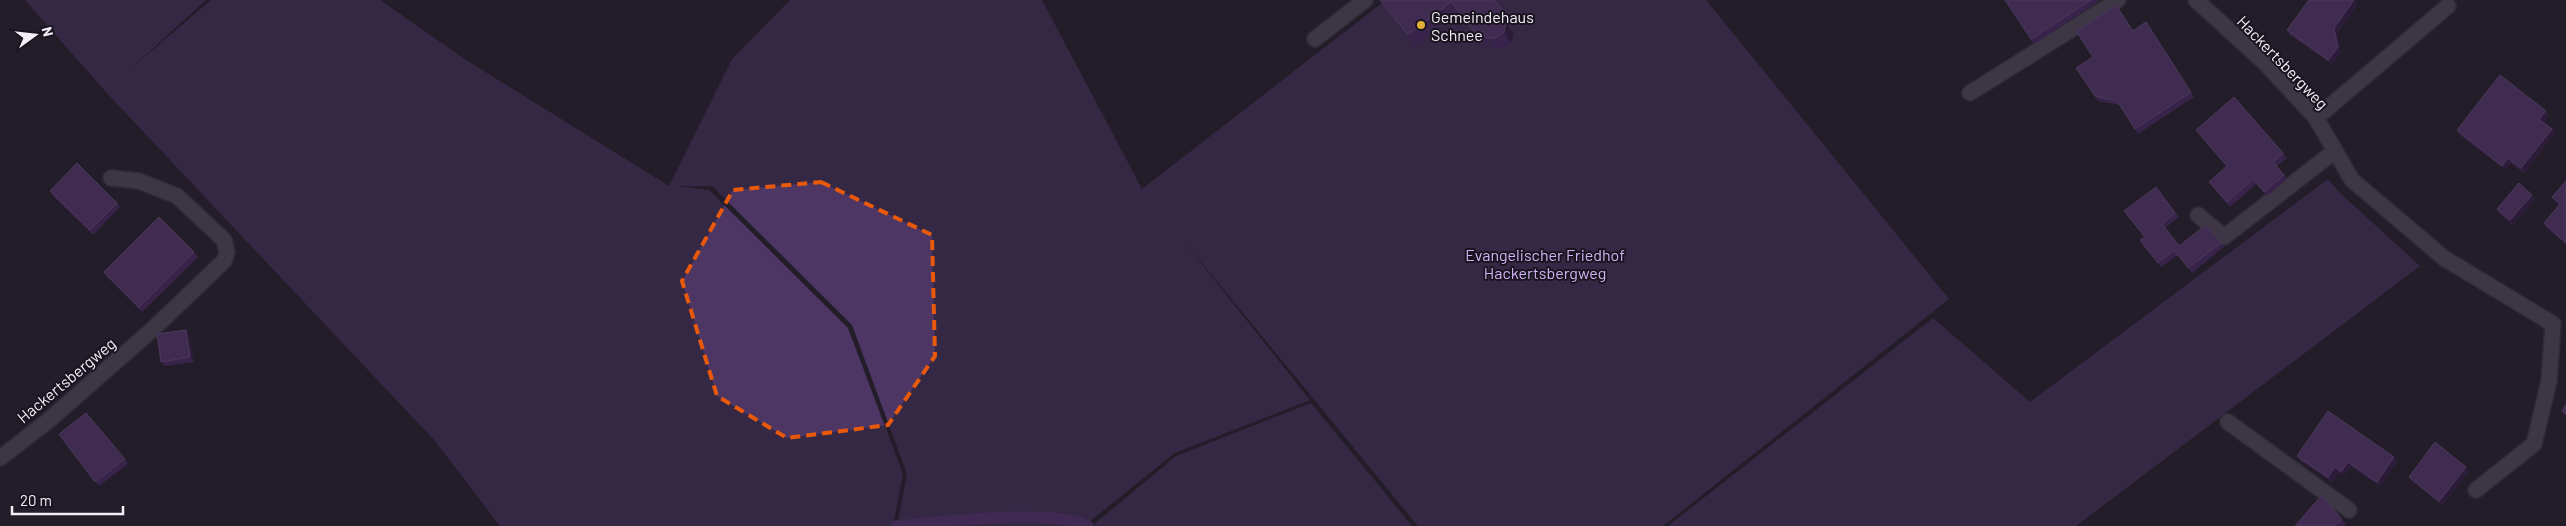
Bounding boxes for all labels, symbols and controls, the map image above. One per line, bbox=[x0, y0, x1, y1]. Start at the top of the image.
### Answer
place label: Gemeindehaus Schnee bbox=[1431, 7, 1534, 44]
north arrow bbox=[10, 10, 60, 60]
street label: Hackertsbergweg bbox=[2234, 11, 2332, 113]
marker: Gemeindehaus Schnee bbox=[1415, 19, 1427, 31]
text: N bbox=[39, 25, 57, 38]
park label: Evangelischer Friedhof Hackertsbergweg bbox=[1465, 245, 1625, 282]
street label: Hackertsbergweg bbox=[13, 333, 119, 427]
scale bar bbox=[12, 484, 124, 516]
text: 20 m bbox=[20, 491, 52, 509]

